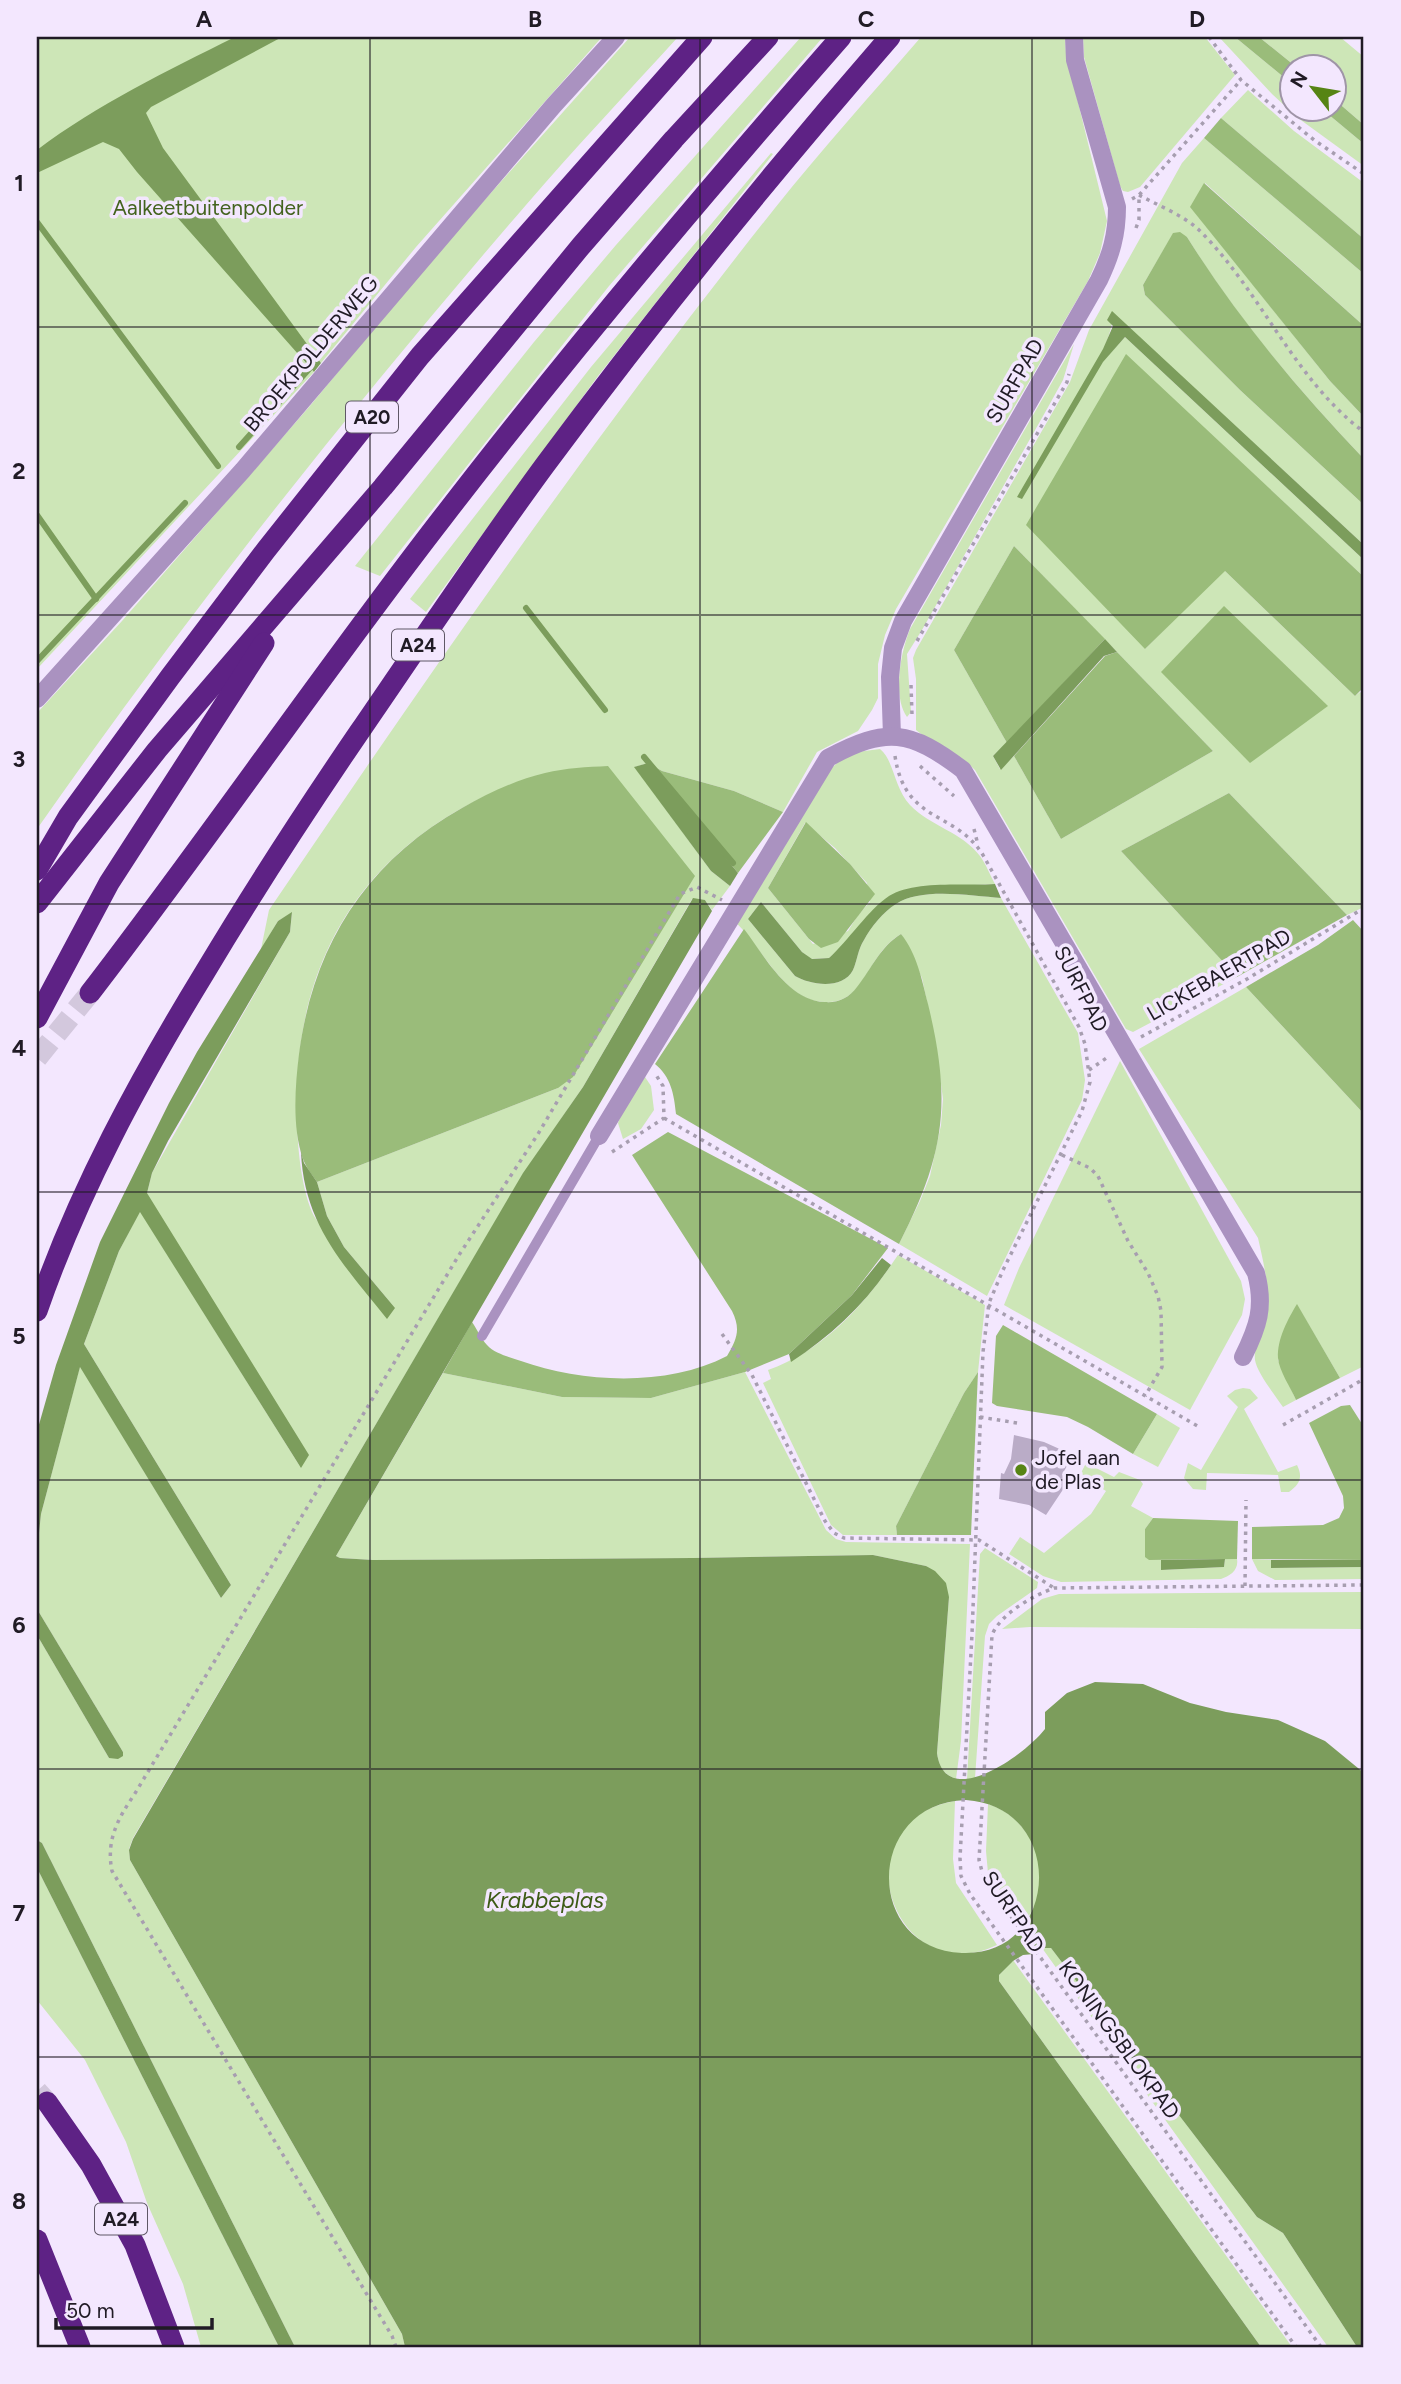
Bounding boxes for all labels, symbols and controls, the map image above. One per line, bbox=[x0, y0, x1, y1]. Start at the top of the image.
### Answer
text: A bbox=[196, 5, 213, 33]
text: B bbox=[528, 5, 542, 33]
text: C bbox=[858, 5, 875, 33]
text: D bbox=[1189, 5, 1205, 33]
north arrow bbox=[1278, 52, 1348, 122]
text: N bbox=[1285, 67, 1312, 92]
text: 1 bbox=[14, 169, 24, 197]
park label: Aalkeetbuitenpolder bbox=[113, 195, 303, 220]
street label: BROEKPOLDERWEG bbox=[238, 271, 383, 437]
street label: SURFPAD bbox=[980, 334, 1049, 427]
road number: A20 bbox=[346, 402, 398, 432]
text: 2 bbox=[12, 457, 26, 485]
road number: A24 bbox=[392, 630, 444, 660]
text: 3 bbox=[13, 745, 25, 773]
street label: LICKEBAERTPAD bbox=[1142, 923, 1295, 1026]
street label: SURFPAD bbox=[1049, 942, 1114, 1036]
text: 4 bbox=[12, 1034, 26, 1062]
text: 5 bbox=[12, 1322, 26, 1350]
place label: Jofel aan de Plas bbox=[1035, 1445, 1120, 1494]
marker: Jofel aan de Plas bbox=[1013, 1462, 1029, 1478]
text: 6 bbox=[12, 1611, 26, 1639]
street label: SURFPAD bbox=[977, 1866, 1050, 1957]
water label: Krabbeplas bbox=[486, 1886, 604, 1914]
text: 7 bbox=[13, 1899, 26, 1927]
street label: KONINGSBLOKPAD bbox=[1054, 1956, 1185, 2124]
text: 8 bbox=[12, 2187, 26, 2215]
road number: A24 bbox=[95, 2204, 147, 2234]
scale bar bbox=[56, 2286, 212, 2330]
text: 50 m bbox=[66, 2298, 115, 2323]

